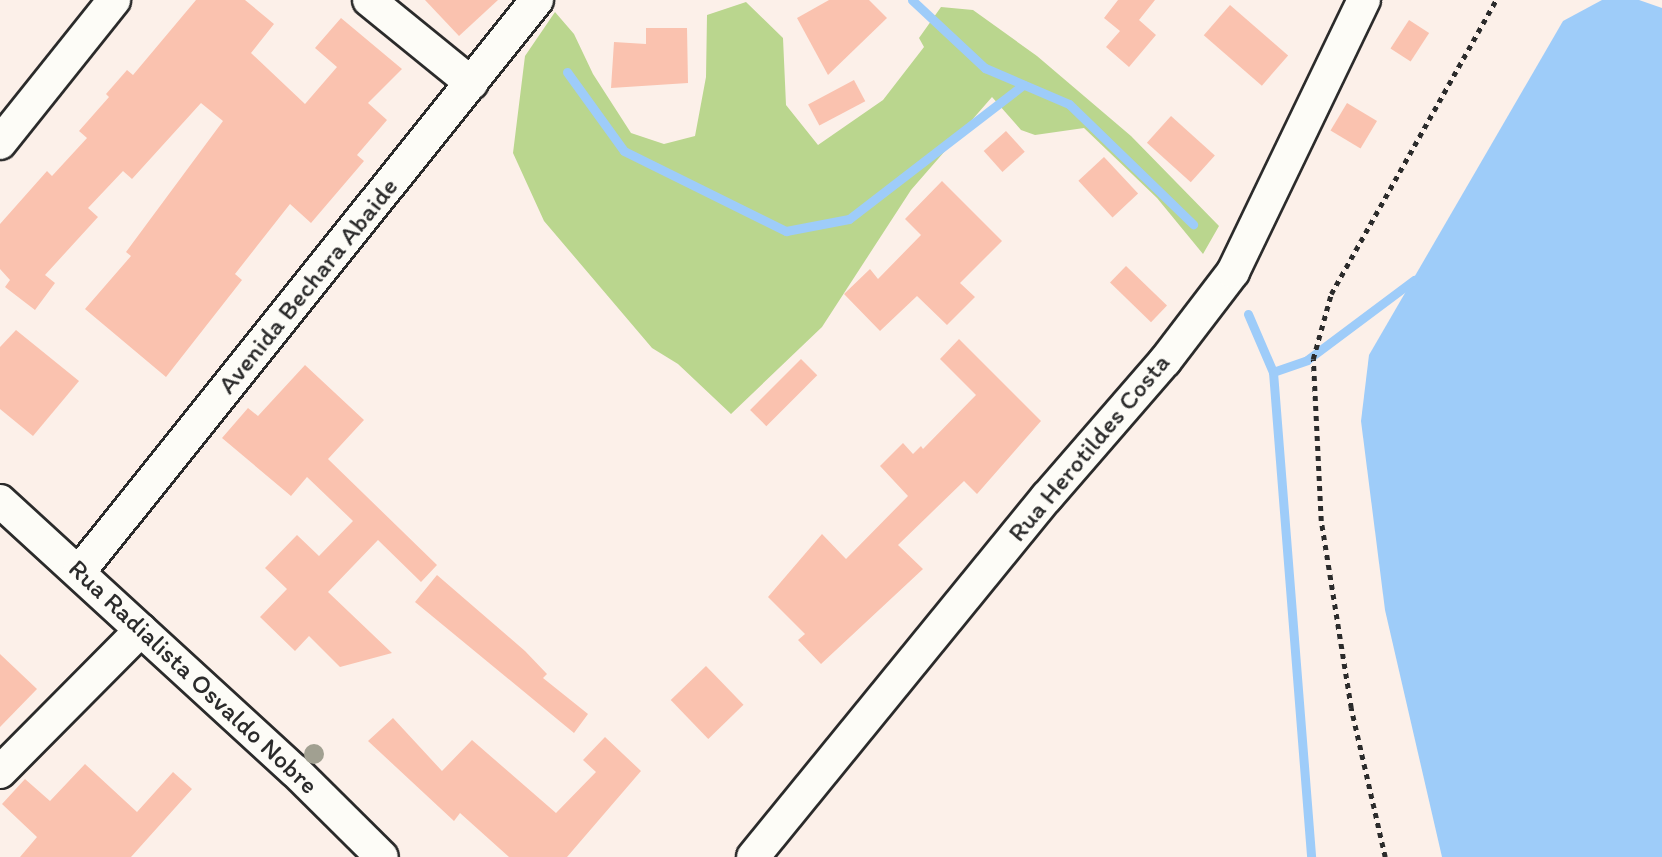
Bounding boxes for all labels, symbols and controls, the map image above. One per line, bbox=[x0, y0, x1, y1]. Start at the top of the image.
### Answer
street label: Avenida Bechara Abaide bbox=[211, 172, 405, 400]
street label: Rua Herotildes Costa bbox=[1002, 348, 1176, 548]
street label: Rua Radialista Osvaldo Nobre bbox=[62, 553, 324, 801]

